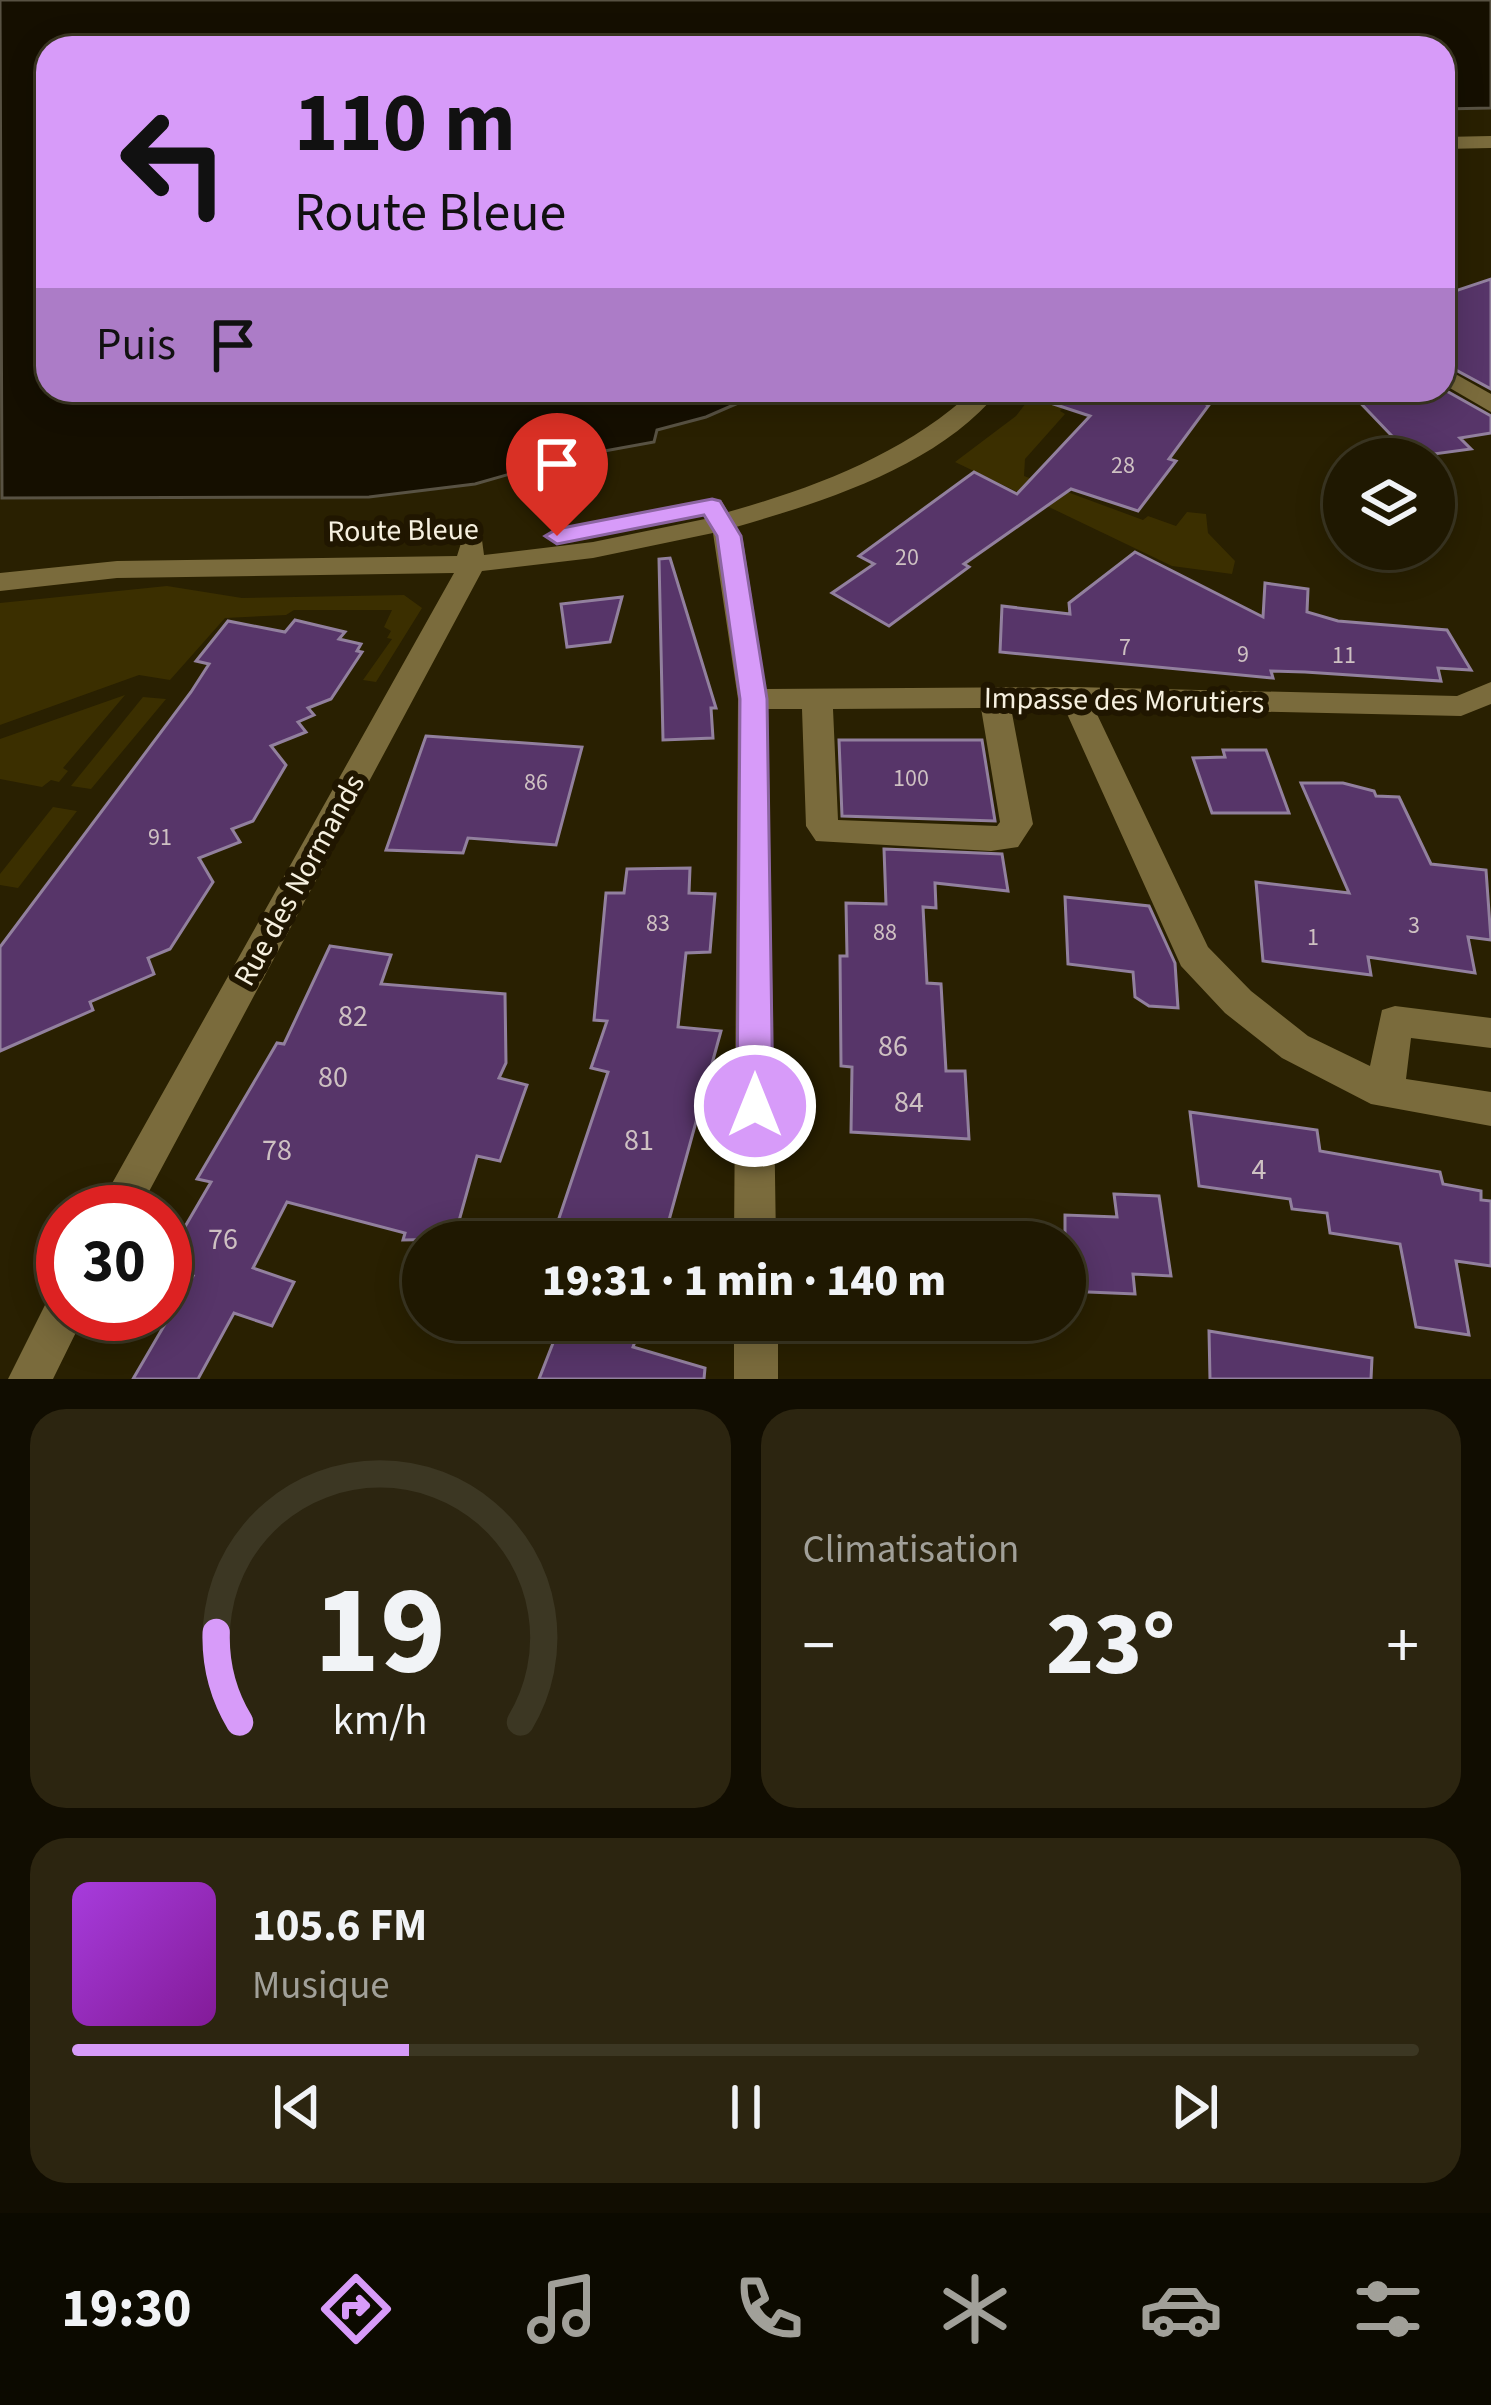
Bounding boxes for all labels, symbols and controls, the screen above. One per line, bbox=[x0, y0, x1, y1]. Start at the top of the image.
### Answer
text: 110 m bbox=[294, 64, 516, 184]
icon: left bbox=[96, 84, 252, 240]
text: Route Bleue bbox=[294, 175, 566, 252]
icon: arrive bbox=[200, 312, 266, 378]
text: Puis bbox=[96, 313, 176, 377]
pin bbox=[506, 413, 608, 536]
icon: arrive bbox=[524, 431, 590, 497]
map controls bbox=[1323, 438, 1455, 570]
button: layers bbox=[1323, 438, 1455, 570]
house number: 28 bbox=[1111, 448, 1135, 483]
street label: Route Bleue bbox=[327, 508, 479, 553]
house number: 20 bbox=[895, 540, 919, 575]
house number: 7 bbox=[1119, 630, 1131, 665]
house number: 9 bbox=[1237, 637, 1249, 672]
house number: 11 bbox=[1332, 638, 1356, 673]
street label: Impasse des Morutiers bbox=[983, 677, 1265, 724]
house number: 100 bbox=[893, 761, 929, 796]
house number: 86 bbox=[524, 765, 548, 800]
street label: Rue des Normands bbox=[223, 767, 375, 994]
house number: 91 bbox=[148, 820, 172, 855]
house number: 83 bbox=[646, 906, 670, 941]
house number: 3 bbox=[1408, 908, 1420, 943]
house number: 88 bbox=[873, 915, 897, 950]
house number: 1 bbox=[1307, 920, 1319, 955]
house number: 82 bbox=[338, 995, 368, 1038]
house number: 86 bbox=[878, 1025, 908, 1068]
position arrow bbox=[692, 1043, 818, 1169]
house number: 80 bbox=[318, 1056, 348, 1099]
house number: 84 bbox=[894, 1081, 924, 1124]
house number: 81 bbox=[624, 1119, 654, 1162]
house number: 78 bbox=[262, 1129, 292, 1172]
house number: 4 bbox=[1252, 1148, 1267, 1191]
speed limit sign: 30 bbox=[36, 1185, 192, 1341]
house number: 76 bbox=[208, 1218, 238, 1261]
text: 19:31 · 1 min · 140 m bbox=[542, 1249, 946, 1313]
text: Climatisation bbox=[803, 1522, 1019, 1578]
text: 19 bbox=[314, 1543, 446, 1721]
text: 23° bbox=[1046, 1581, 1176, 1709]
text: − bbox=[803, 1599, 835, 1693]
text: + bbox=[1386, 1599, 1419, 1693]
text: km/h bbox=[333, 1689, 428, 1750]
text: 105.6 FM bbox=[252, 1894, 427, 1958]
text: Musique bbox=[252, 1958, 390, 2014]
icon: previous bbox=[264, 2074, 330, 2140]
icon: pause bbox=[713, 2074, 779, 2140]
icon: next bbox=[1162, 2074, 1228, 2140]
icon: directions bbox=[314, 2267, 398, 2351]
icon: music bbox=[520, 2267, 604, 2351]
icon: phone bbox=[727, 2267, 811, 2351]
icon: climate bbox=[933, 2267, 1017, 2351]
icon: car bbox=[1139, 2267, 1223, 2351]
icon: filters bbox=[1346, 2267, 1430, 2351]
text: 19:30 bbox=[61, 2271, 191, 2348]

